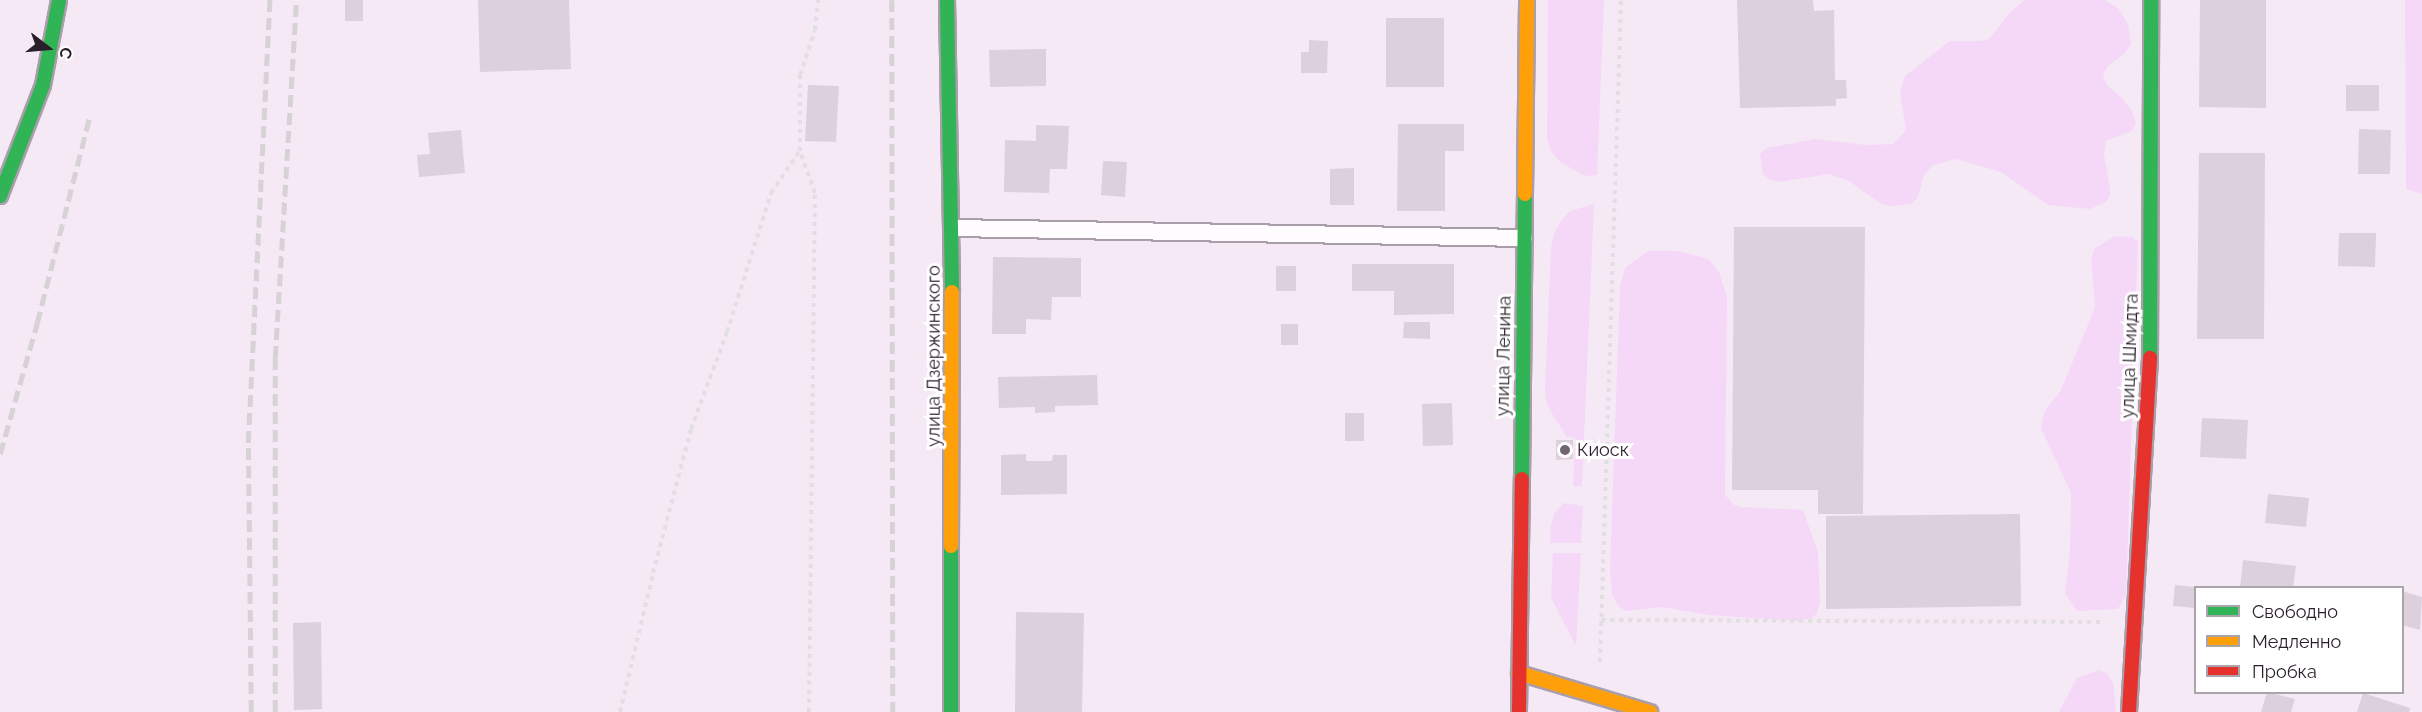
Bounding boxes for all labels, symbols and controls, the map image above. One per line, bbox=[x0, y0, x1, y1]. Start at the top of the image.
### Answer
north arrow bbox=[18, 18, 78, 78]
text: С bbox=[55, 45, 76, 61]
street label: улица Дзержинского bbox=[923, 265, 945, 447]
street label: улица Шмидта bbox=[2117, 293, 2143, 419]
street label: улица Ленина bbox=[1492, 295, 1516, 417]
place label: Киоск bbox=[1577, 439, 1629, 461]
marker: Киоск bbox=[1558, 443, 1572, 457]
legend bbox=[2194, 586, 2404, 694]
text: Свободно bbox=[2252, 601, 2338, 622]
text: Медленно bbox=[2252, 631, 2341, 652]
text: Пробка bbox=[2252, 661, 2317, 682]

